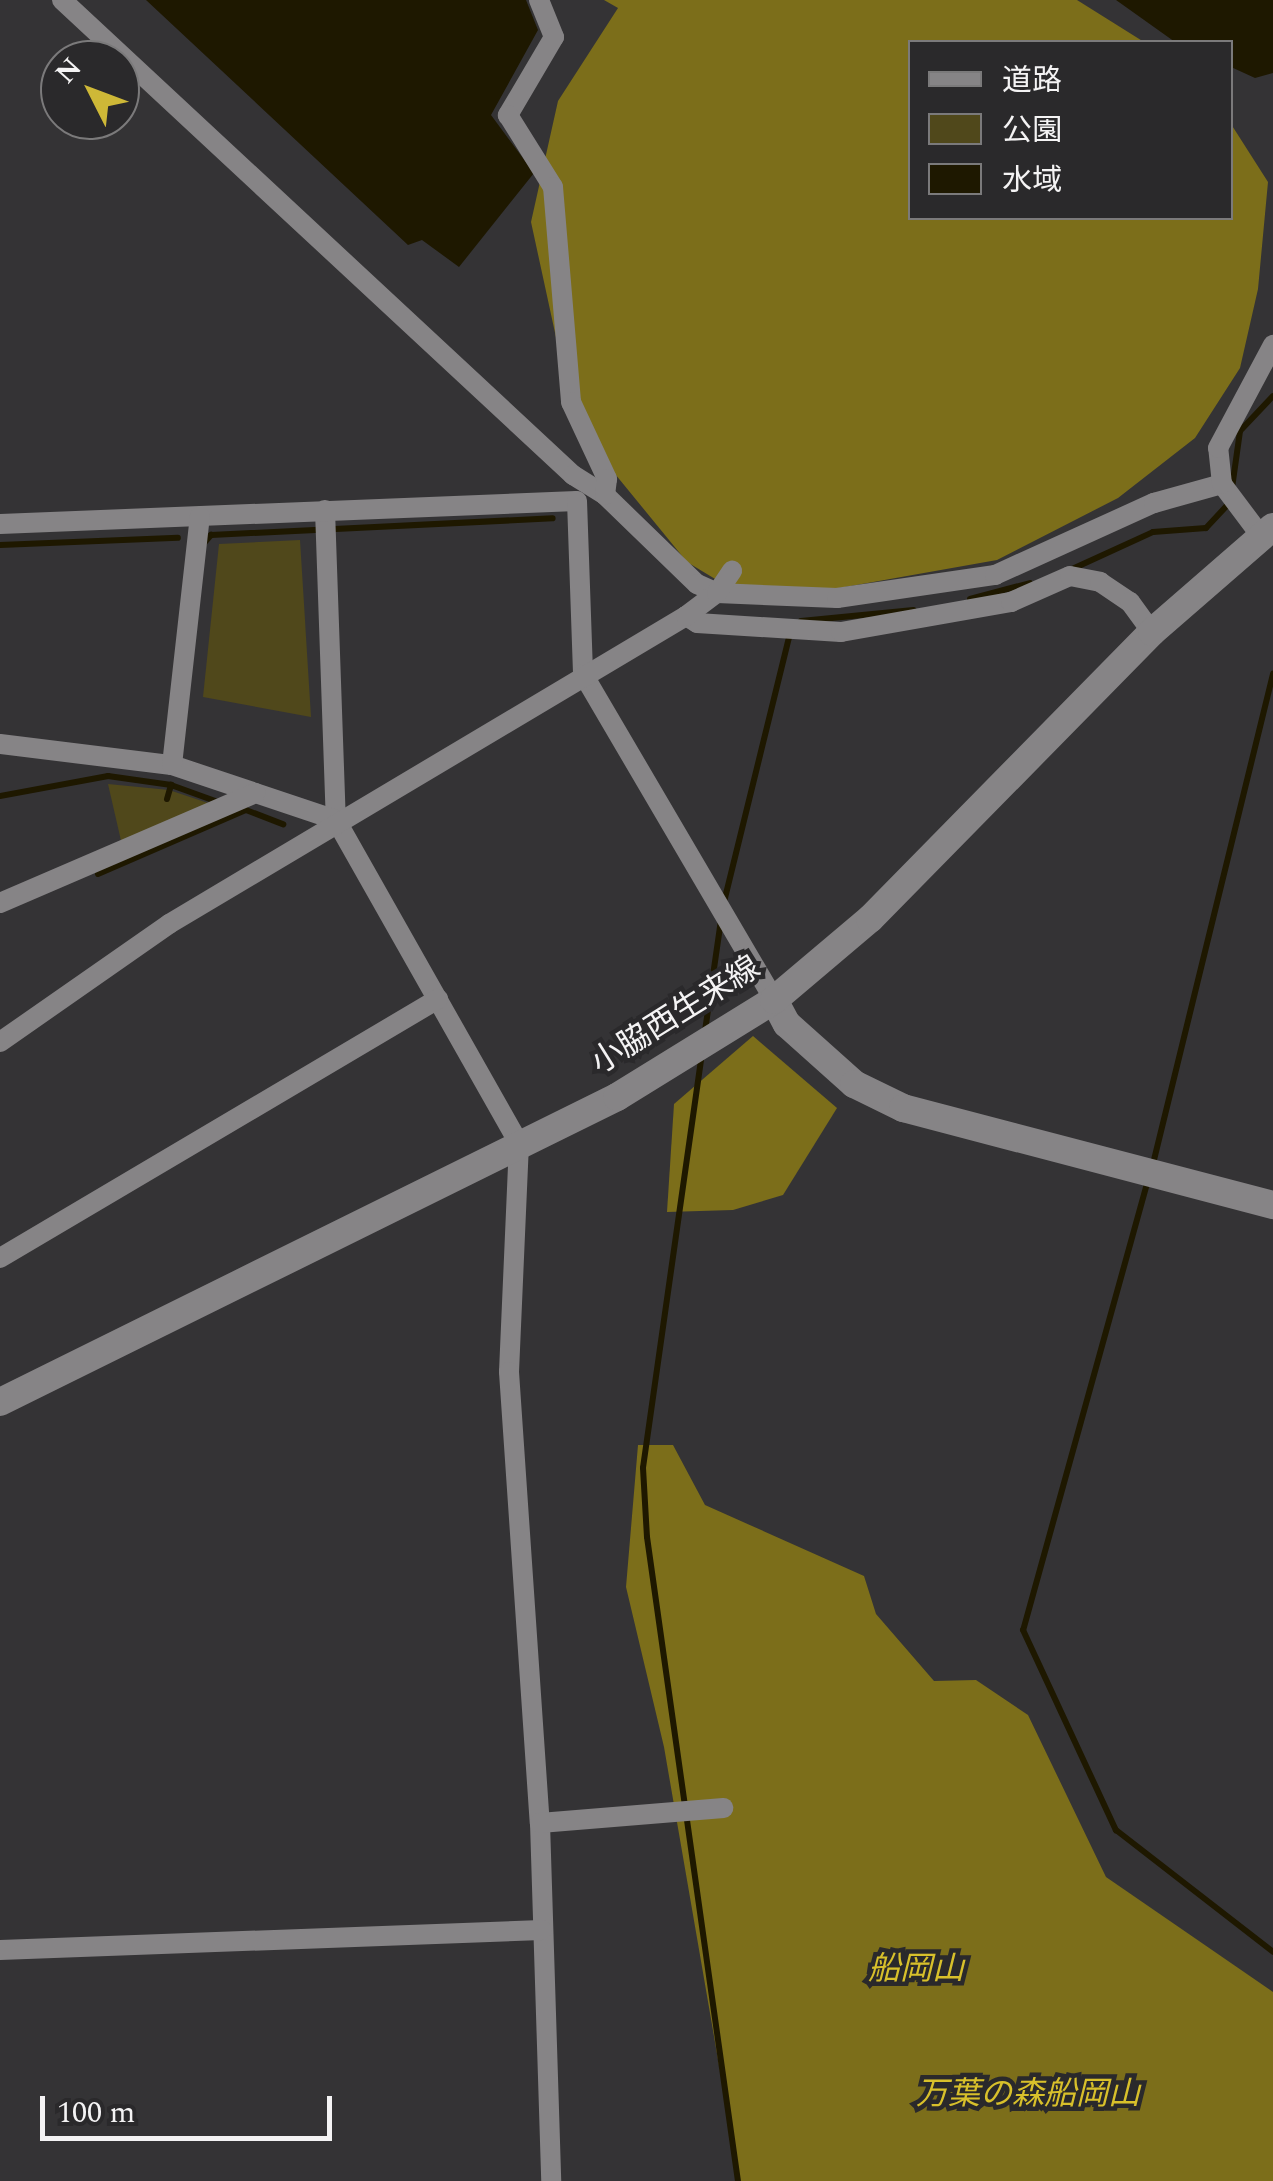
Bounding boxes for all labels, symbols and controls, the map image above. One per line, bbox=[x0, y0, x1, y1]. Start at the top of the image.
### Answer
north arrow bbox=[40, 40, 140, 140]
legend bbox=[908, 40, 1233, 220]
text: N bbox=[45, 48, 92, 94]
text: 道路 bbox=[1002, 58, 1062, 104]
text: 公園 bbox=[1002, 108, 1062, 154]
text: 水域 bbox=[1002, 158, 1062, 204]
street label: 小脇西生来線 bbox=[584, 949, 768, 1083]
park label: 船岡山 bbox=[868, 1951, 964, 1989]
scale bar bbox=[45, 2076, 338, 2138]
park label: 万葉の森船岡山 bbox=[916, 2076, 1140, 2114]
text: 100 m bbox=[57, 2090, 135, 2136]

